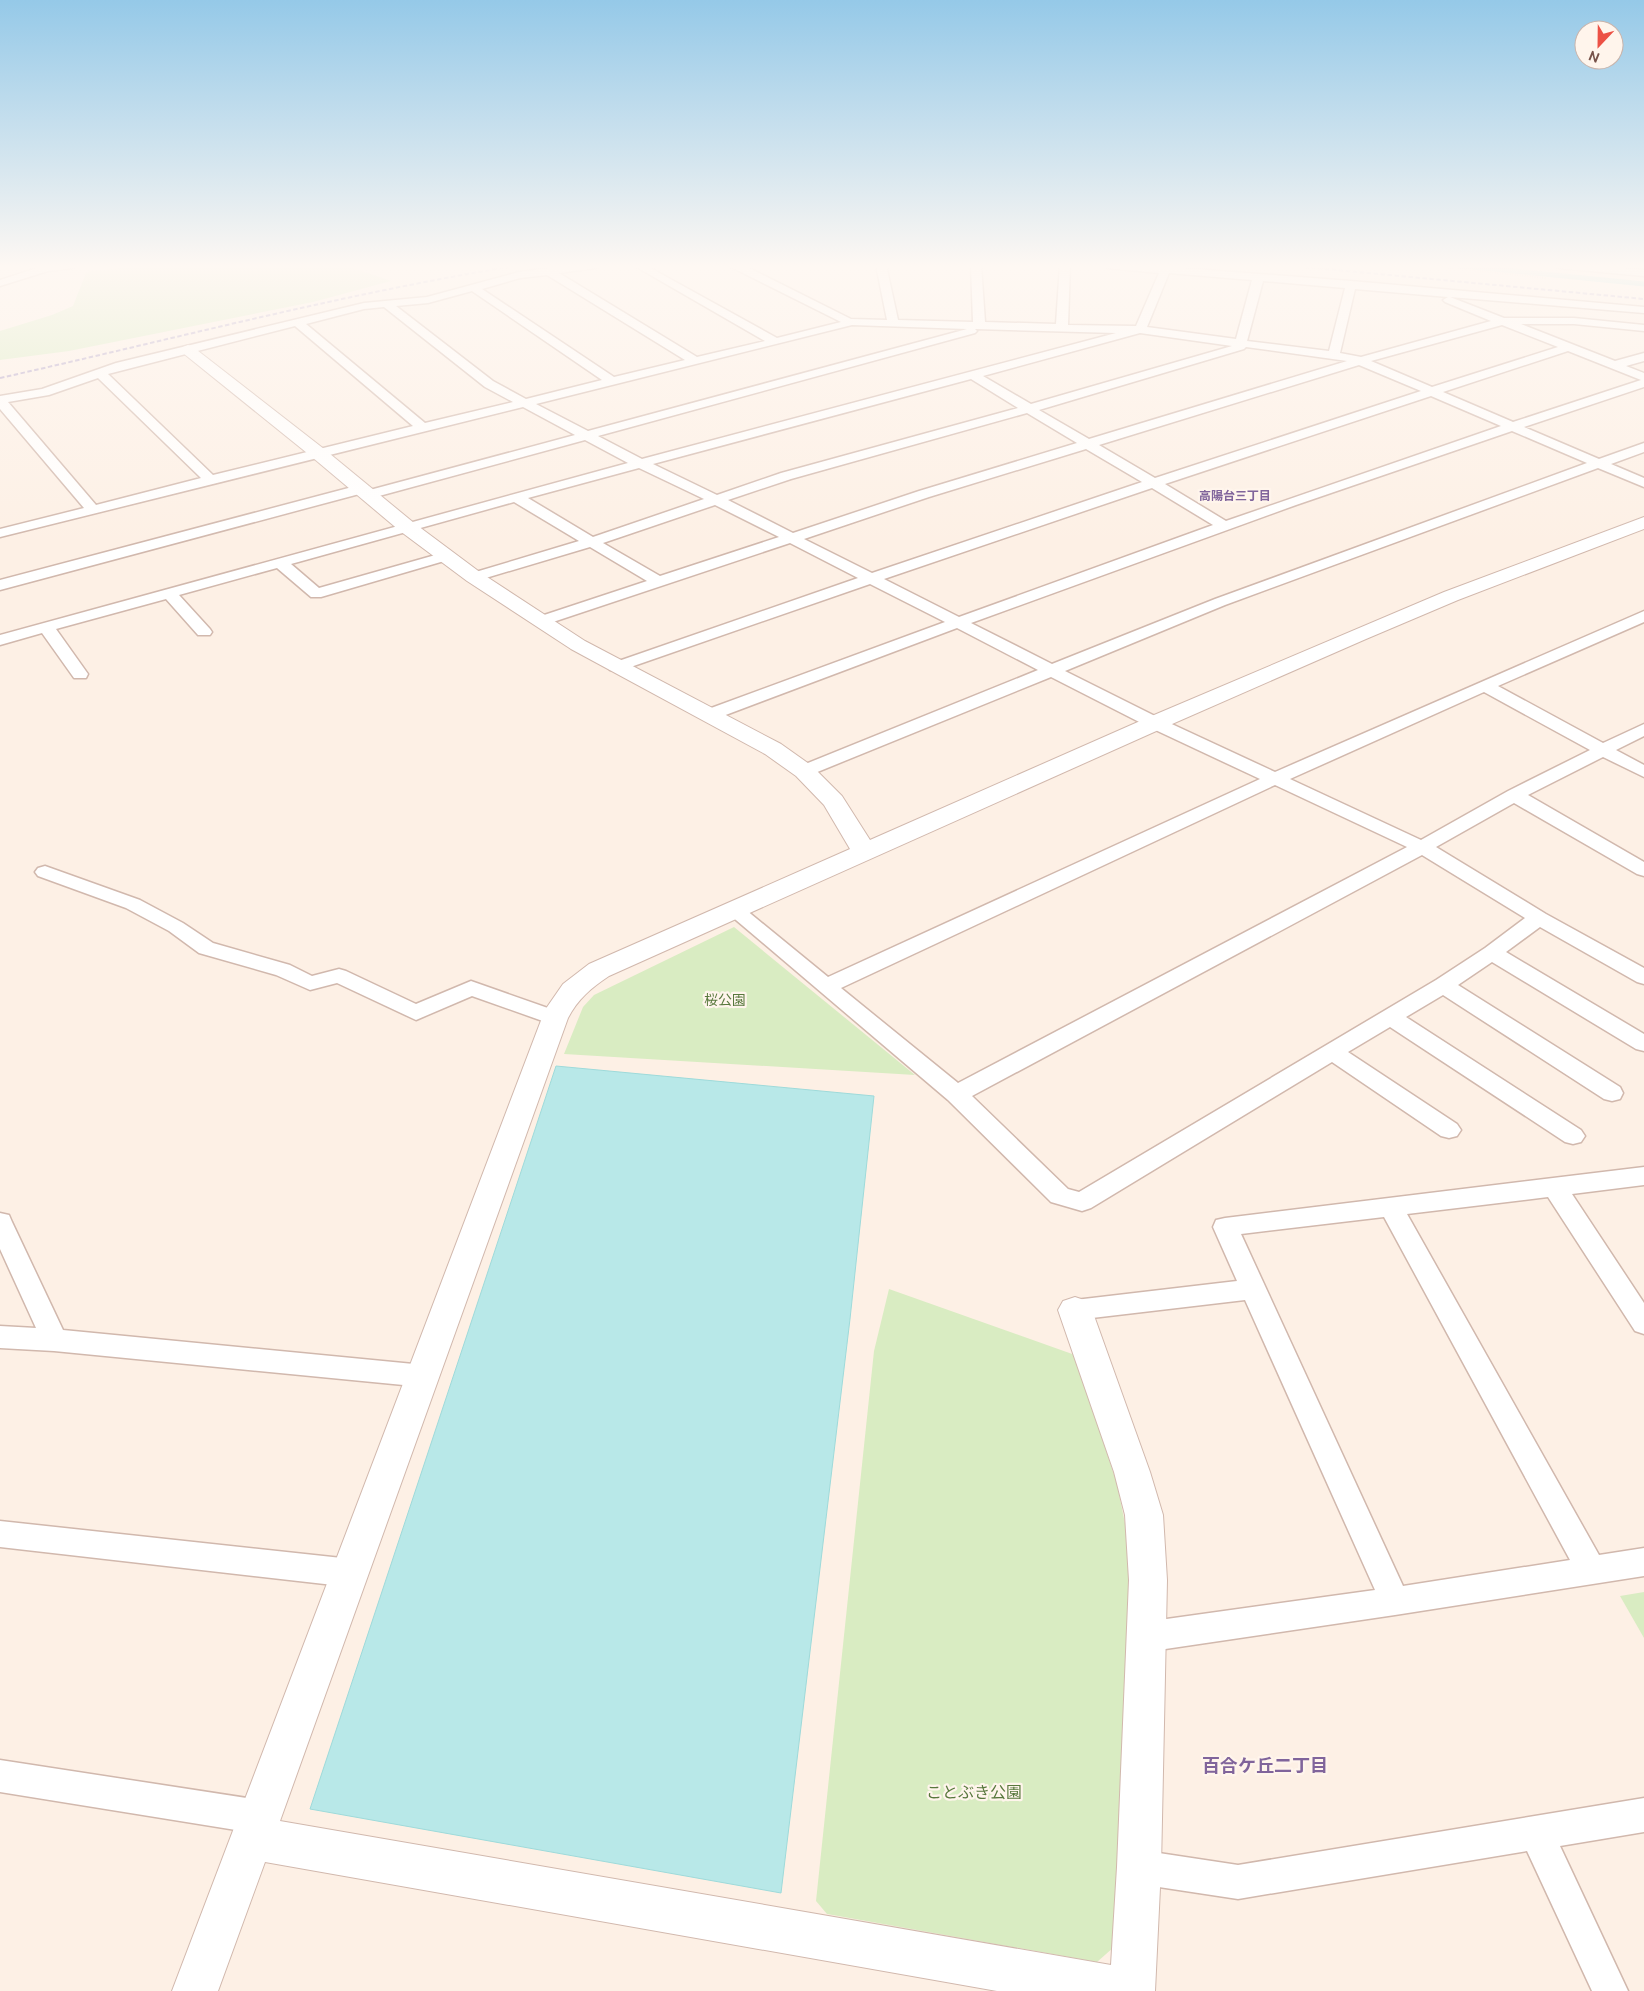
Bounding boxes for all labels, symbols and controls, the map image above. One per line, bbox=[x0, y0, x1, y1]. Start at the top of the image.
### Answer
north arrow bbox=[1574, 20, 1624, 70]
text: N bbox=[1586, 48, 1602, 66]
district label: 高陽台三丁目 bbox=[1199, 489, 1271, 502]
park label: 桜公園 bbox=[704, 992, 746, 1008]
district label: 百合ケ丘二丁目 bbox=[1202, 1755, 1328, 1775]
park label: ことぶき公園 bbox=[926, 1783, 1022, 1801]

